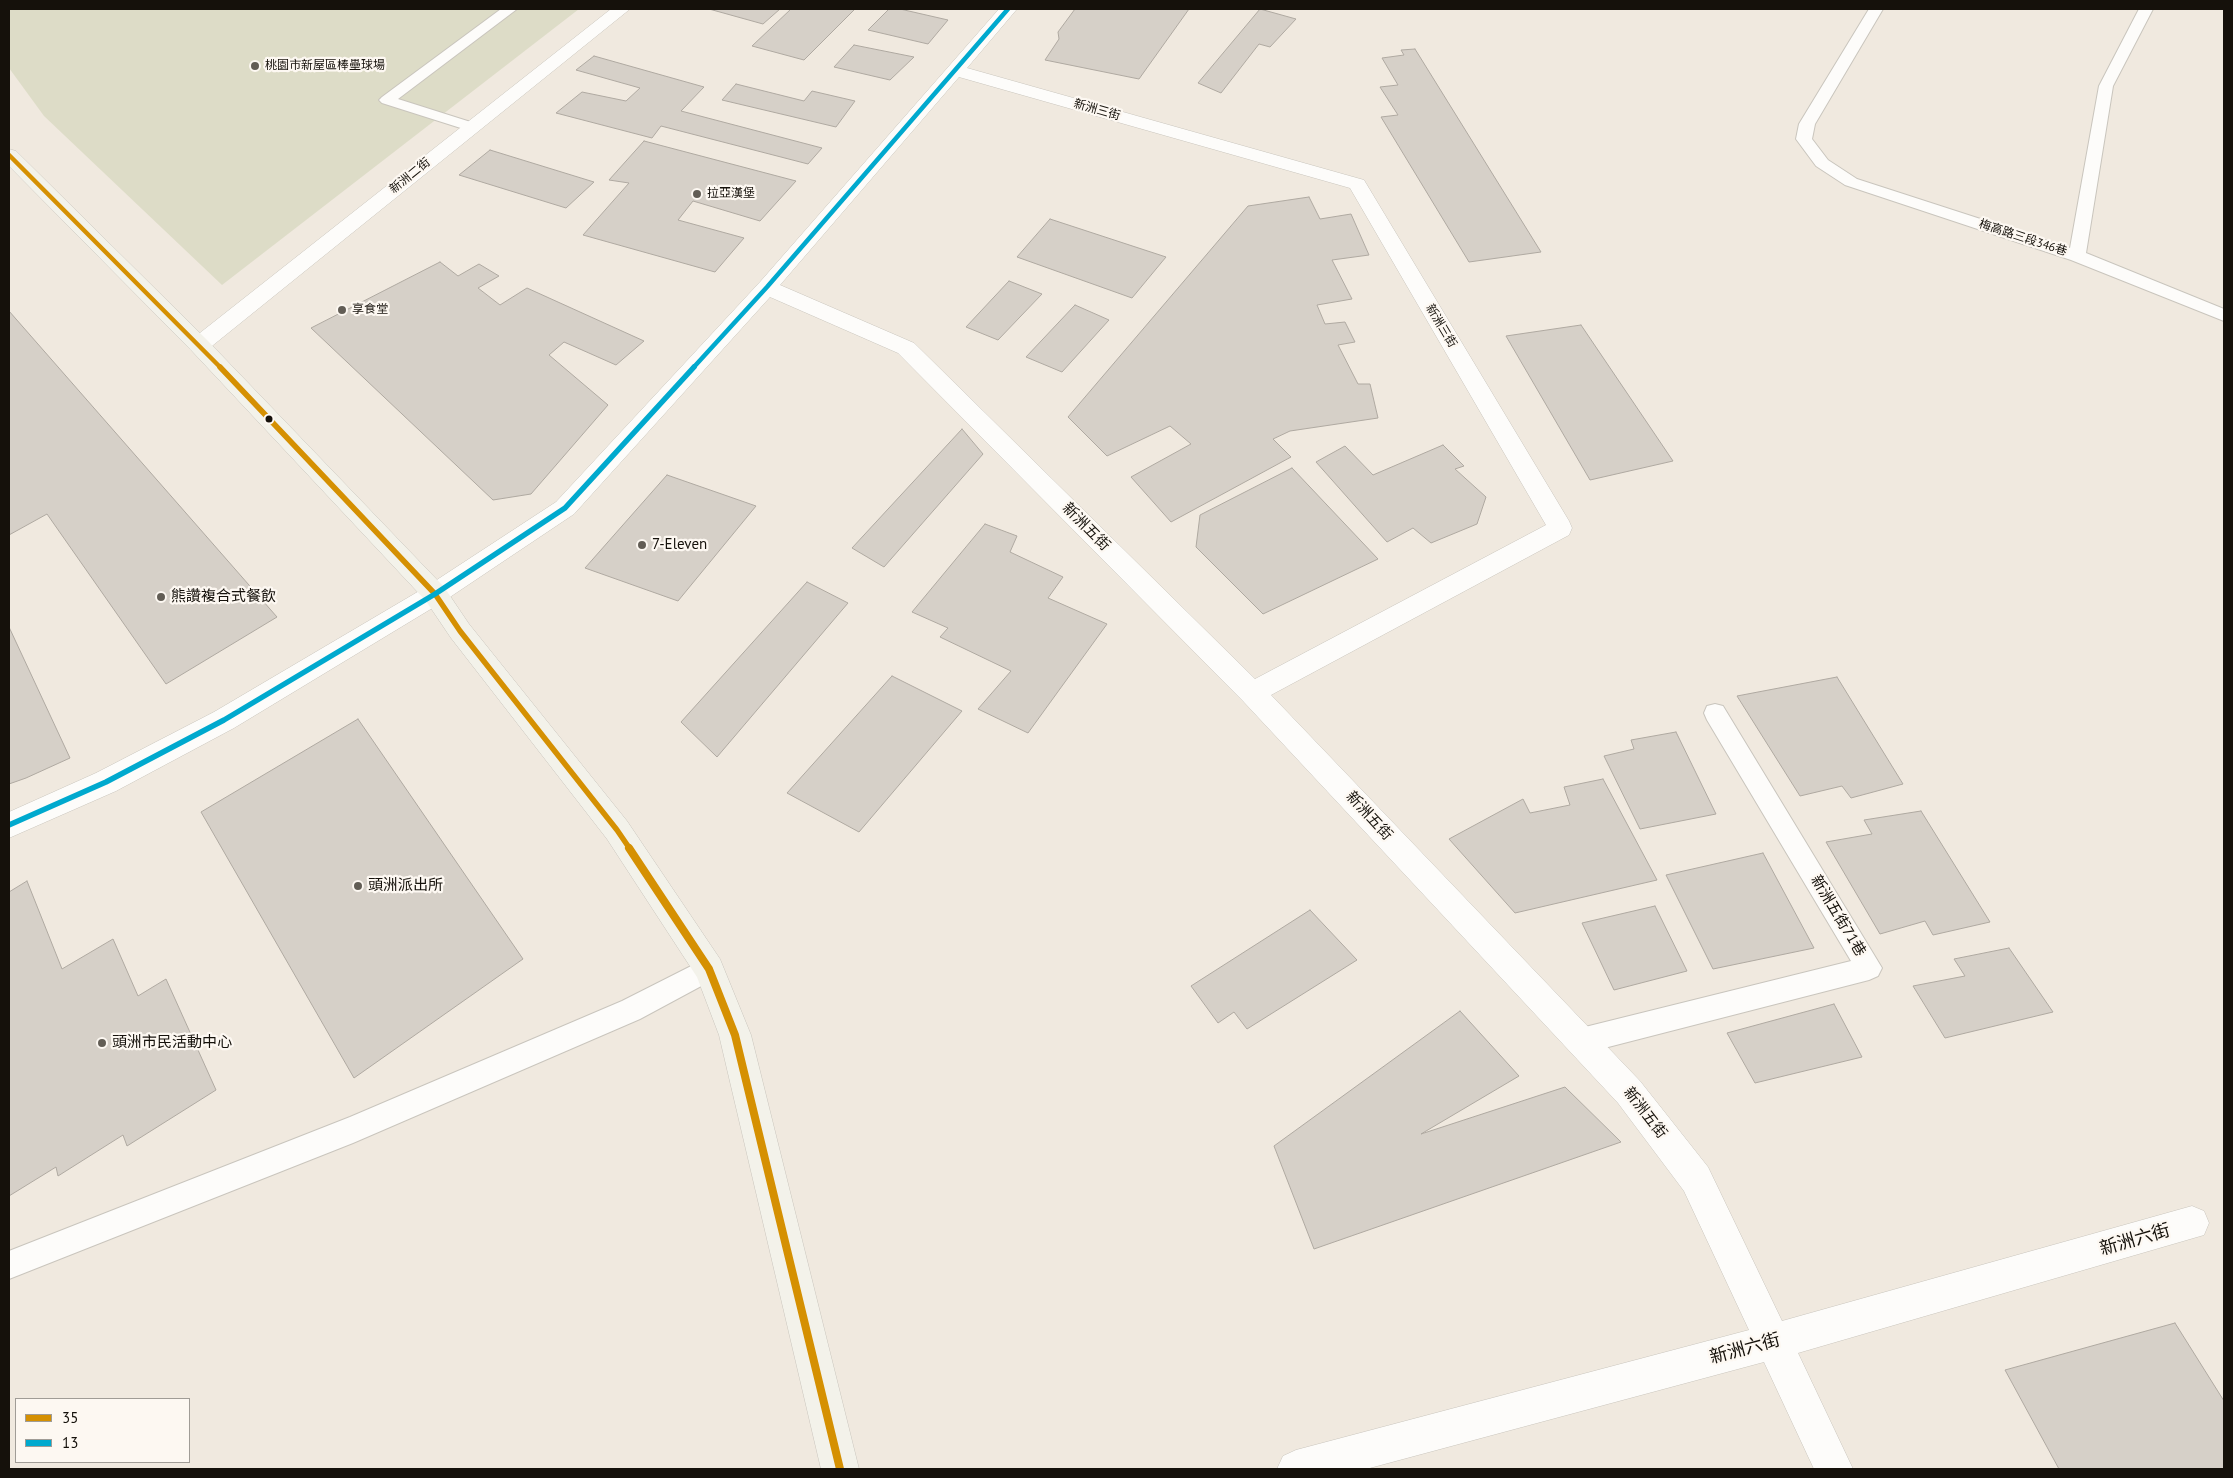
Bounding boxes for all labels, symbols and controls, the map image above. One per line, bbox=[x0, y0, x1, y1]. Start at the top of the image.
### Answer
place label: 桃園市新屋區棒壘球場 bbox=[265, 59, 385, 73]
marker: 桃園市新屋區棒壘球場 bbox=[249, 60, 261, 72]
street label: 新洲三街 bbox=[1072, 96, 1122, 124]
street label: 新洲二街 bbox=[387, 155, 433, 197]
place label: 拉亞漢堡 bbox=[707, 187, 755, 201]
marker: 拉亞漢堡 bbox=[691, 188, 703, 200]
street label: 梅高路三段346巷 bbox=[1977, 217, 2069, 259]
street label: 新洲三街 bbox=[1422, 302, 1460, 350]
place label: 享食堂 bbox=[352, 303, 388, 317]
marker: 享食堂 bbox=[336, 304, 348, 316]
unlabelled marker bbox=[264, 414, 274, 424]
street label: 新洲五街 bbox=[1058, 499, 1114, 555]
place label: 7-Eleven bbox=[652, 536, 707, 554]
marker: 7-Eleven bbox=[636, 539, 648, 551]
place label: 熊讚複合式餐飲 bbox=[171, 588, 276, 606]
marker: 熊讚複合式餐飲 bbox=[155, 591, 167, 603]
street label: 新洲五街 bbox=[1342, 788, 1396, 844]
street label: 新洲五街71巷 bbox=[1807, 872, 1869, 960]
place label: 頭洲派出所 bbox=[368, 877, 443, 895]
marker: 頭洲派出所 bbox=[352, 880, 364, 892]
place label: 頭洲市民活動中心 bbox=[112, 1034, 232, 1052]
marker: 頭洲市民活動中心 bbox=[96, 1037, 108, 1049]
street label: 新洲五街 bbox=[1619, 1084, 1671, 1142]
street label: 新洲六街 bbox=[2097, 1220, 2173, 1260]
street label: 新洲六街 bbox=[1707, 1329, 1783, 1369]
legend bbox=[15, 1398, 190, 1463]
text: 35 bbox=[62, 1408, 78, 1427]
text: 13 bbox=[62, 1433, 78, 1452]

